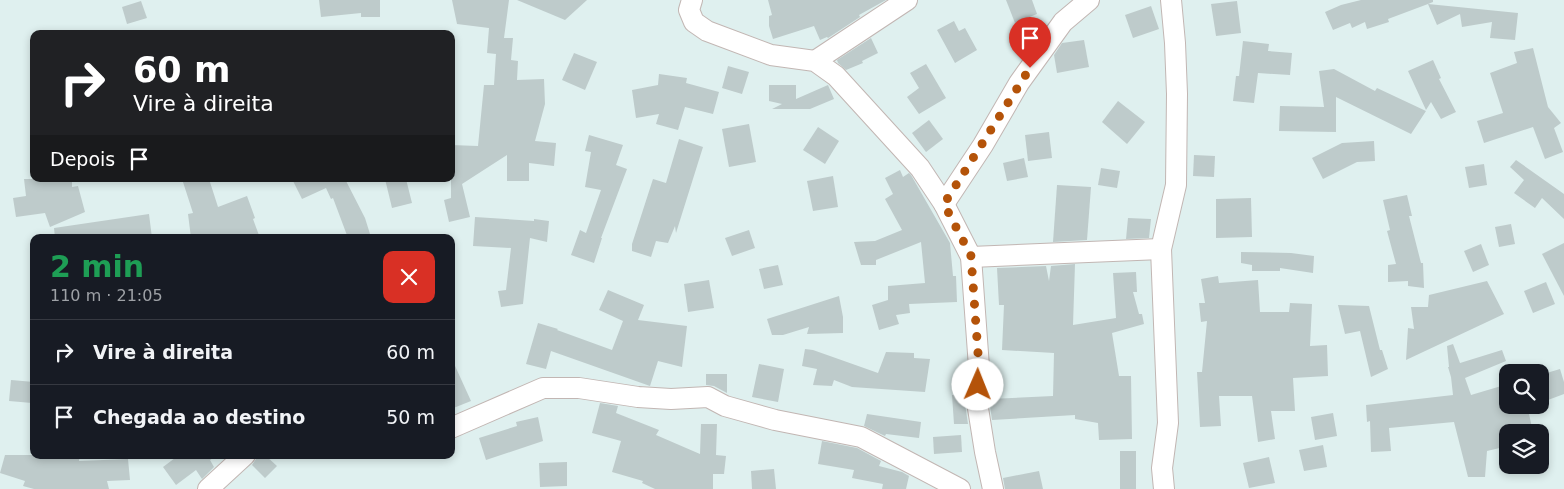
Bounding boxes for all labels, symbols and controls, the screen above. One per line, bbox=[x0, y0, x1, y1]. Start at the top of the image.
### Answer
pin bbox=[1009, 17, 1051, 68]
icon: arrive bbox=[1016, 24, 1044, 52]
icon: right bbox=[50, 50, 115, 115]
text: 60 m bbox=[133, 50, 230, 90]
text: Vire à direita bbox=[133, 91, 274, 116]
icon: arrive bbox=[125, 145, 153, 173]
text: Depois bbox=[50, 148, 115, 170]
text: 2 min bbox=[50, 249, 144, 284]
button: close bbox=[383, 251, 435, 303]
text: 110 m · 21:05 bbox=[50, 286, 163, 305]
icon: right bbox=[50, 338, 78, 366]
text: Vire à direita bbox=[93, 341, 233, 363]
text: 60 m bbox=[386, 341, 435, 363]
position arrow bbox=[951, 358, 1003, 410]
map controls bbox=[1499, 364, 1549, 474]
button: search bbox=[1499, 364, 1549, 414]
icon: arrive bbox=[50, 403, 78, 431]
text: Chegada ao destino bbox=[93, 406, 305, 428]
text: 50 m bbox=[386, 406, 435, 428]
button: layers bbox=[1499, 424, 1549, 474]

